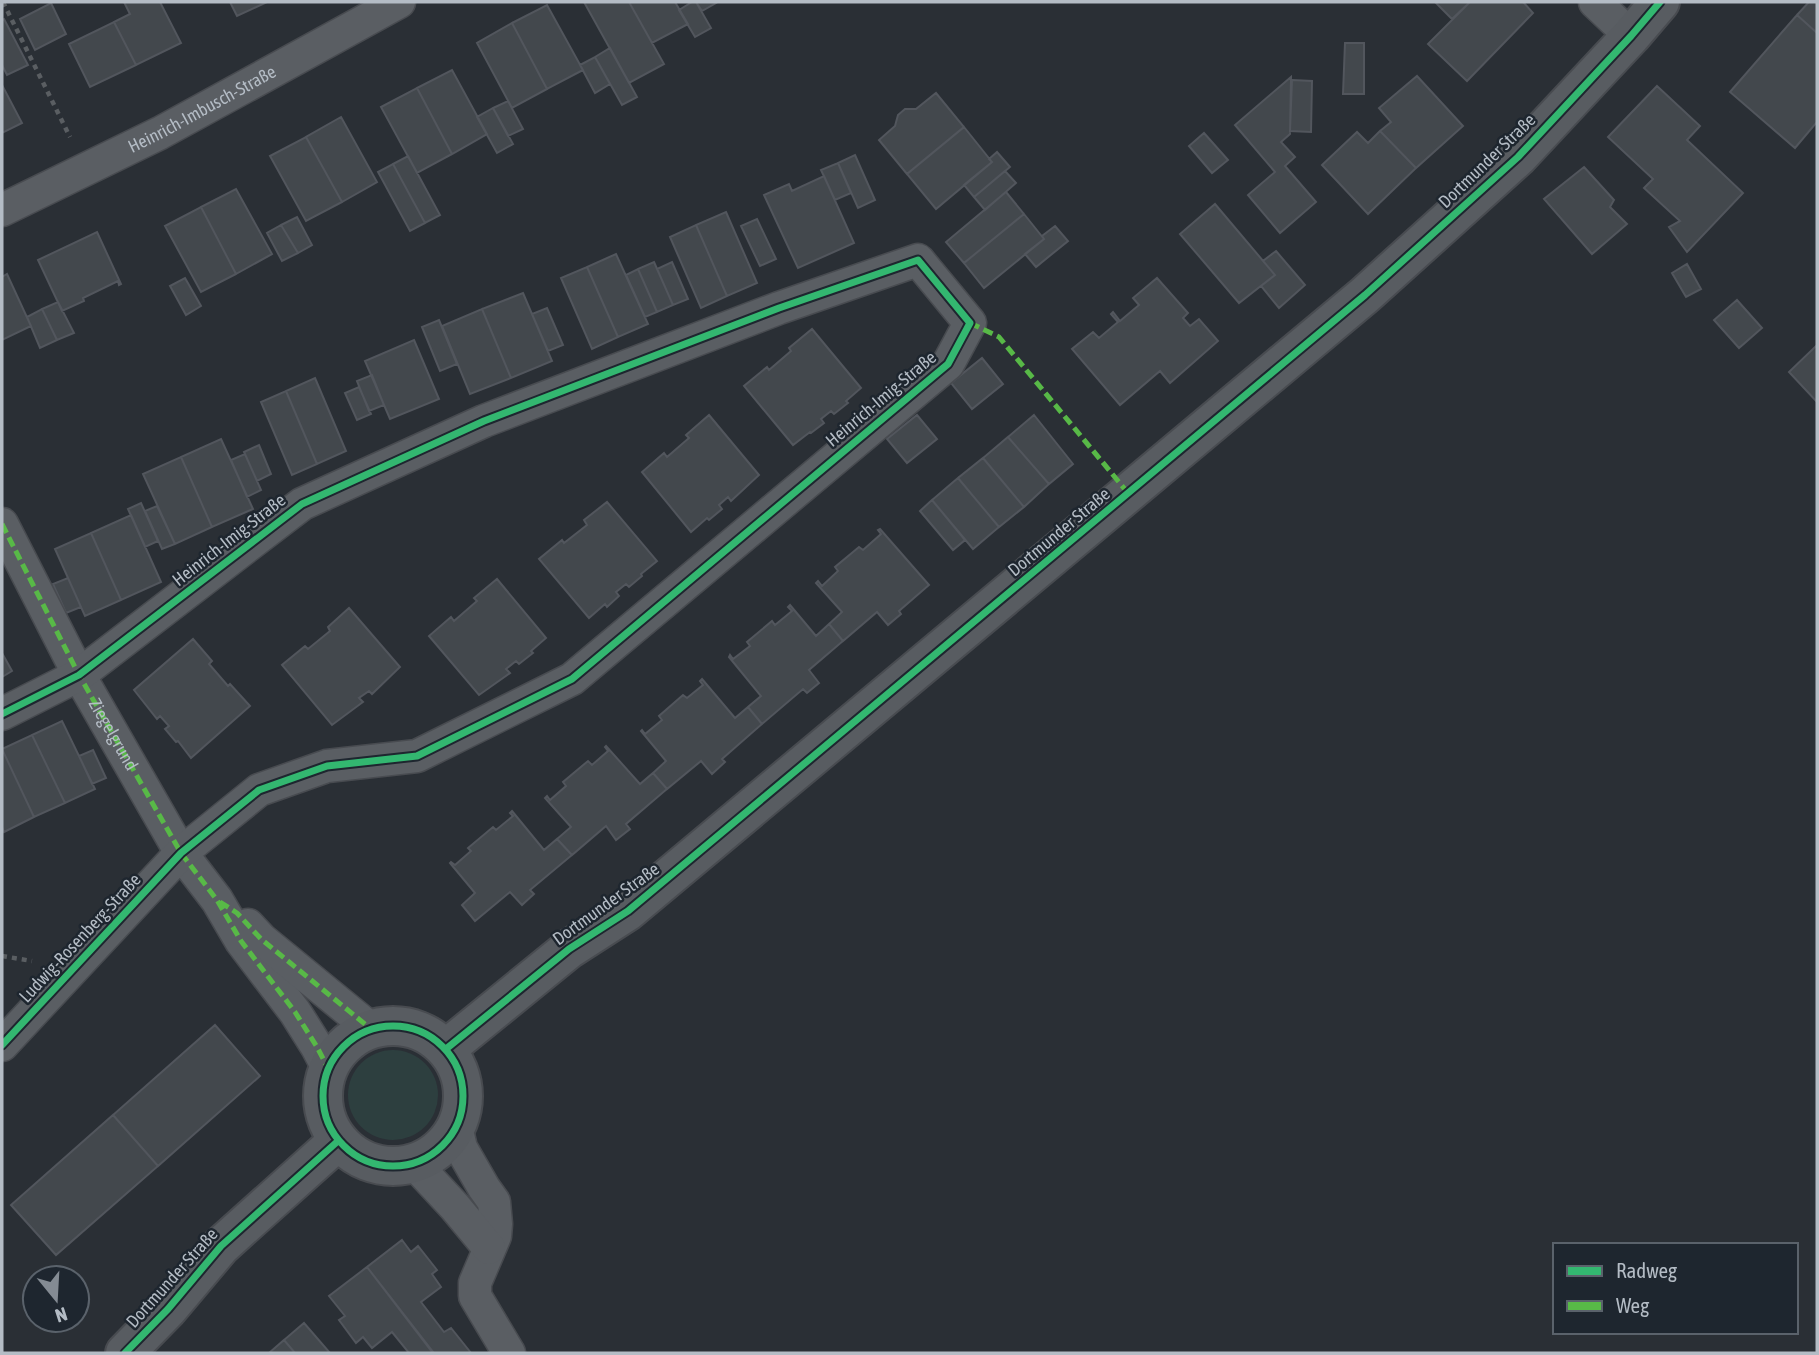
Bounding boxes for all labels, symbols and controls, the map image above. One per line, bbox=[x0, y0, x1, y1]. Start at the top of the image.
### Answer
street label: Heinrich-Imbusch-Straße bbox=[125, 61, 279, 157]
street label: Dortmunder Straße bbox=[1434, 109, 1539, 212]
street label: Heinrich-Imig-Straße bbox=[821, 346, 940, 451]
street label: Dortmunder Straße bbox=[1004, 483, 1114, 580]
street label: Heinrich-Imig-Straße bbox=[168, 489, 289, 590]
street label: Ziegelgrund bbox=[85, 694, 142, 774]
street label: Dortmunder Straße bbox=[548, 858, 663, 949]
street label: Ludwig-Rosenberg-Straße bbox=[15, 869, 145, 1006]
street label: Dortmunder Straße bbox=[122, 1224, 222, 1332]
legend bbox=[1553, 1243, 1798, 1334]
text: Radweg bbox=[1616, 1258, 1677, 1282]
north arrow bbox=[21, 1264, 91, 1334]
text: Weg bbox=[1616, 1293, 1649, 1317]
text: N bbox=[53, 1303, 70, 1327]

